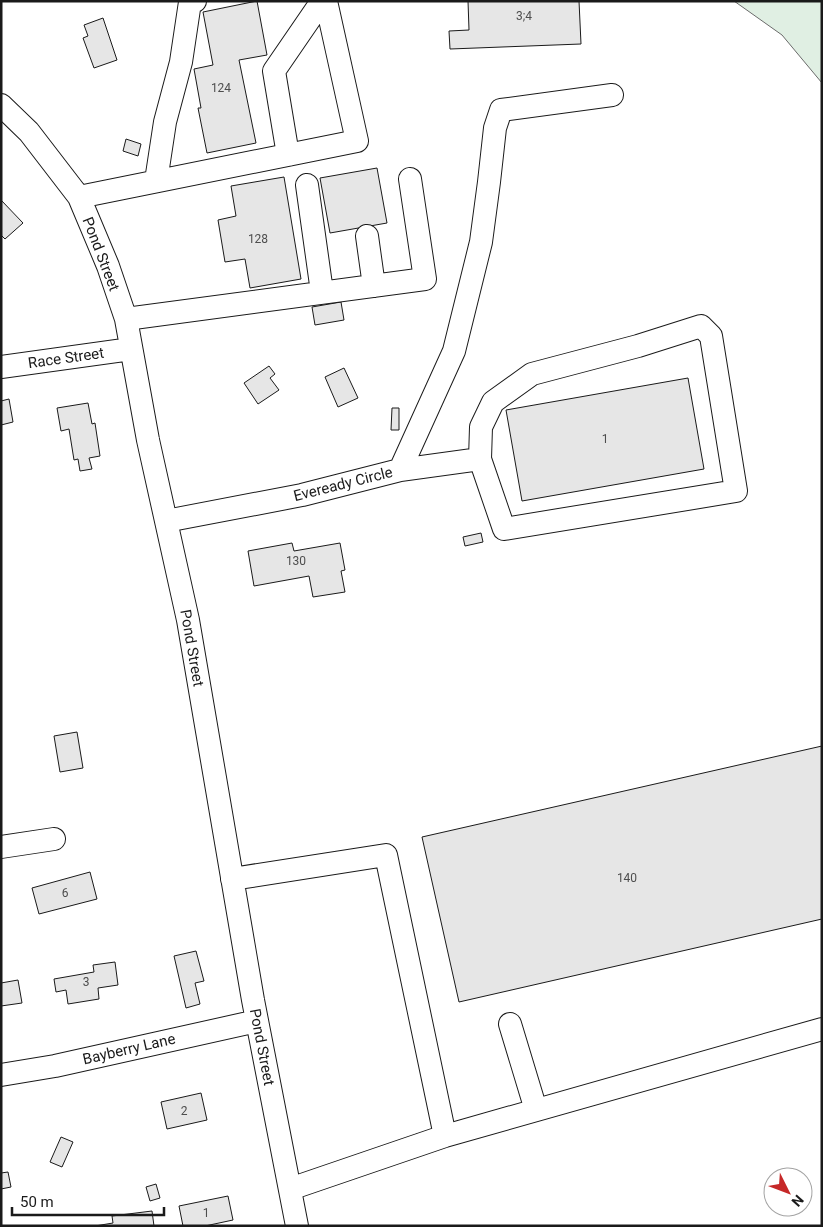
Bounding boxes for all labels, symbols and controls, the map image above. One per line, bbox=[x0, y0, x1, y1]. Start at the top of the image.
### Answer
house number: 3;4 bbox=[516, 9, 532, 23]
house number: 124 bbox=[211, 81, 231, 95]
street label: Pond Street bbox=[79, 214, 123, 294]
house number: 128 bbox=[248, 232, 268, 246]
street label: Race Street bbox=[27, 344, 105, 372]
house number: 1 bbox=[602, 432, 608, 446]
street label: Eveready Circle bbox=[292, 463, 395, 505]
house number: 130 bbox=[286, 554, 306, 568]
street label: Pond Street bbox=[176, 608, 208, 688]
house number: 140 bbox=[617, 871, 637, 885]
house number: 6 bbox=[62, 886, 69, 900]
house number: 3 bbox=[83, 975, 89, 989]
street label: Pond Street bbox=[246, 1007, 278, 1087]
street label: Bayberry Lane bbox=[81, 1030, 177, 1068]
house number: 2 bbox=[181, 1104, 188, 1118]
north arrow bbox=[763, 1167, 813, 1217]
scale bar bbox=[12, 1184, 165, 1216]
text: N bbox=[788, 1192, 807, 1210]
text: 50 m bbox=[20, 1193, 54, 1211]
house number: 1 bbox=[203, 1206, 209, 1220]

